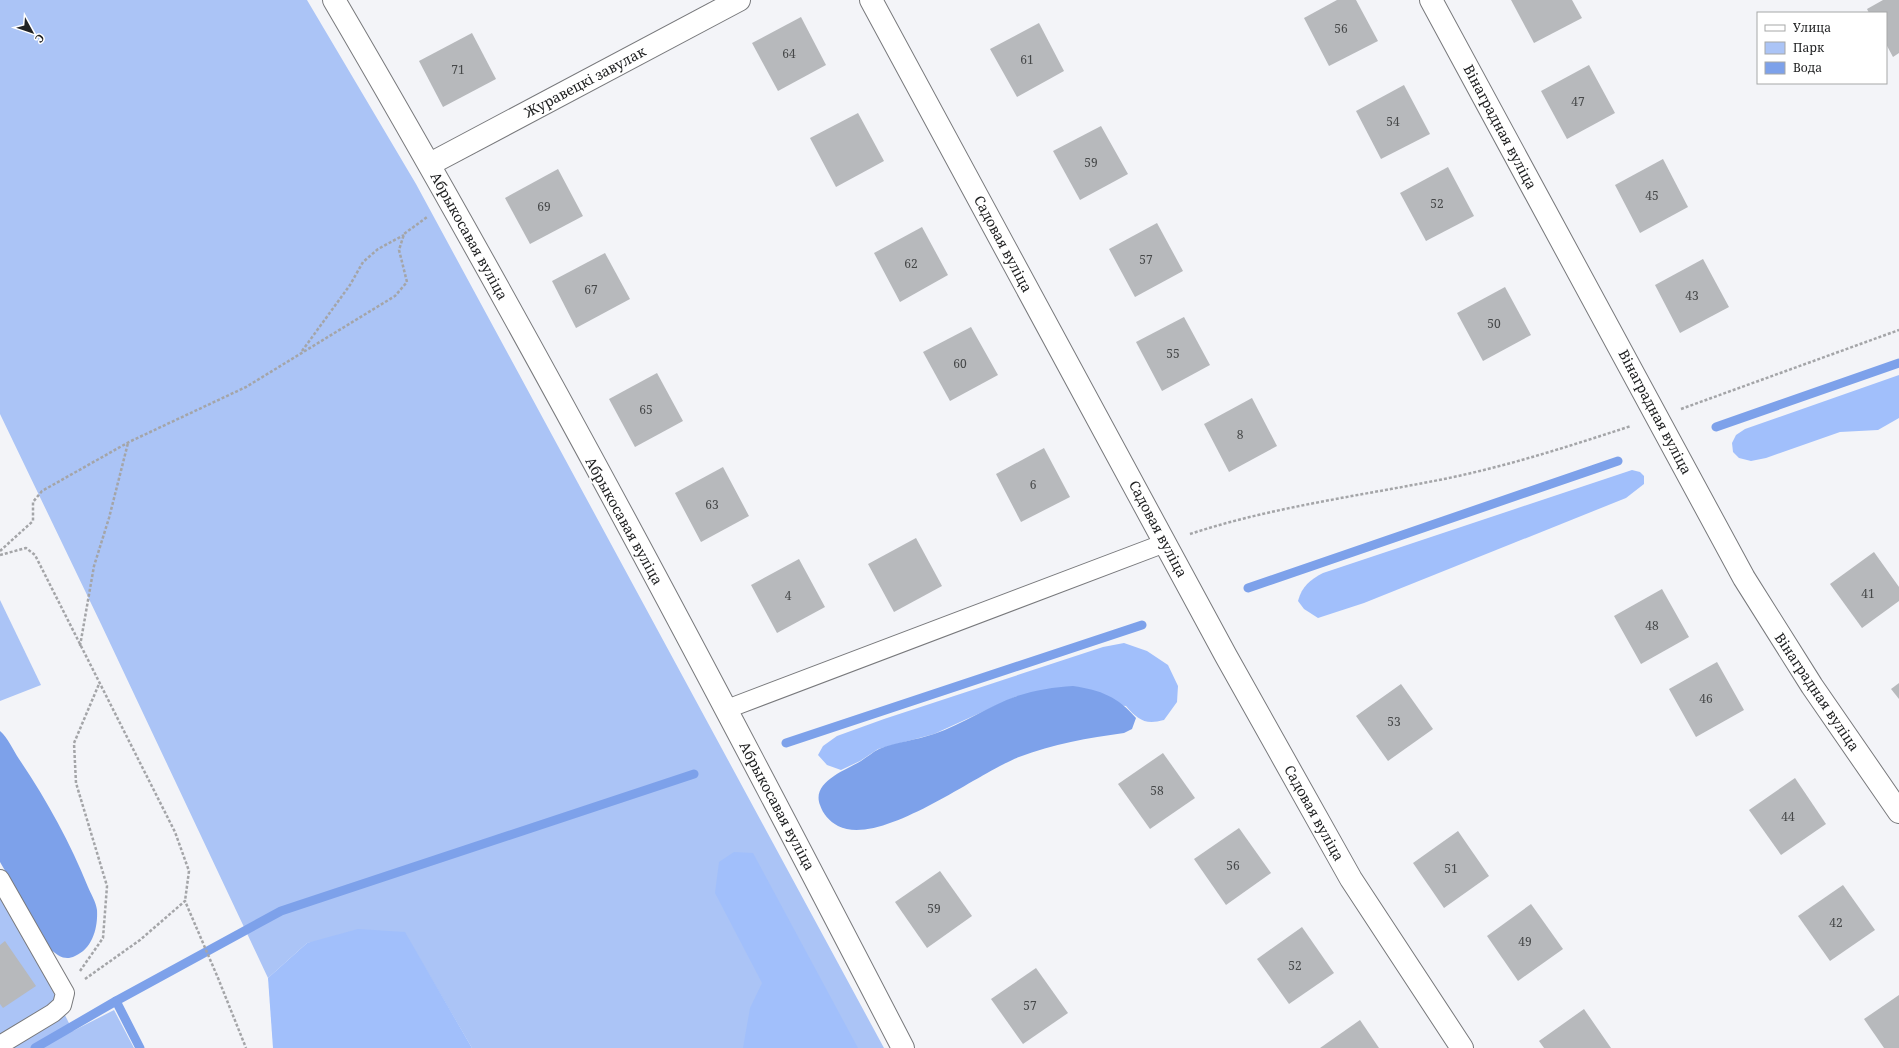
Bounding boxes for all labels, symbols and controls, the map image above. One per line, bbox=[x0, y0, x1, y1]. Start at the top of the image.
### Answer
north arrow bbox=[12, 12, 52, 52]
legend bbox=[1757, 12, 1887, 84]
text: Улица bbox=[1793, 19, 1831, 36]
house number: 56 bbox=[1334, 20, 1348, 37]
text: С bbox=[32, 31, 48, 46]
text: Парк bbox=[1793, 39, 1825, 56]
street label: Журавецкі завулак bbox=[520, 41, 649, 122]
house number: 64 bbox=[782, 45, 796, 62]
house number: 61 bbox=[1020, 51, 1034, 68]
text: Вода bbox=[1793, 59, 1822, 76]
house number: 71 bbox=[451, 61, 465, 78]
street label: Вінаградная вуліца bbox=[1459, 61, 1541, 193]
house number: 47 bbox=[1571, 93, 1585, 110]
house number: 54 bbox=[1386, 113, 1400, 130]
house number: 59 bbox=[1084, 154, 1098, 171]
street label: Абрыкосавая вуліца bbox=[426, 168, 513, 303]
house number: 45 bbox=[1645, 187, 1659, 204]
street label: Садовая вуліца bbox=[970, 192, 1037, 295]
house number: 52 bbox=[1430, 195, 1444, 212]
house number: 69 bbox=[537, 198, 551, 215]
house number: 57 bbox=[1139, 251, 1153, 268]
house number: 62 bbox=[904, 255, 918, 272]
house number: 67 bbox=[584, 281, 598, 298]
house number: 43 bbox=[1685, 287, 1699, 304]
house number: 50 bbox=[1487, 315, 1501, 332]
house number: 55 bbox=[1166, 345, 1180, 362]
street label: Вінаградная вуліца bbox=[1614, 346, 1696, 478]
house number: 60 bbox=[953, 355, 967, 372]
house number: 65 bbox=[639, 401, 653, 418]
house number: 8 bbox=[1237, 426, 1244, 443]
street label: Абрыкосавая вуліца bbox=[581, 453, 668, 588]
house number: 6 bbox=[1030, 476, 1037, 493]
street label: Садовая вуліца bbox=[1125, 477, 1192, 580]
house number: 63 bbox=[705, 496, 719, 513]
house number: 41 bbox=[1861, 585, 1875, 602]
house number: 4 bbox=[785, 587, 792, 604]
house number: 48 bbox=[1645, 617, 1659, 634]
street label: Вінаградная вуліца bbox=[1771, 629, 1864, 755]
house number: 46 bbox=[1699, 690, 1713, 707]
house number: 53 bbox=[1387, 713, 1401, 730]
street label: Абрыкосавая вуліца bbox=[735, 738, 819, 874]
street label: Садовая вуліца bbox=[1280, 761, 1349, 864]
house number: 58 bbox=[1150, 782, 1164, 799]
house number: 44 bbox=[1781, 808, 1795, 825]
house number: 56 bbox=[1226, 857, 1240, 874]
house number: 51 bbox=[1444, 860, 1458, 877]
house number: 59 bbox=[927, 900, 941, 917]
house number: 42 bbox=[1829, 914, 1843, 931]
house number: 49 bbox=[1518, 933, 1532, 950]
house number: 52 bbox=[1288, 957, 1302, 974]
house number: 57 bbox=[1023, 997, 1037, 1014]

